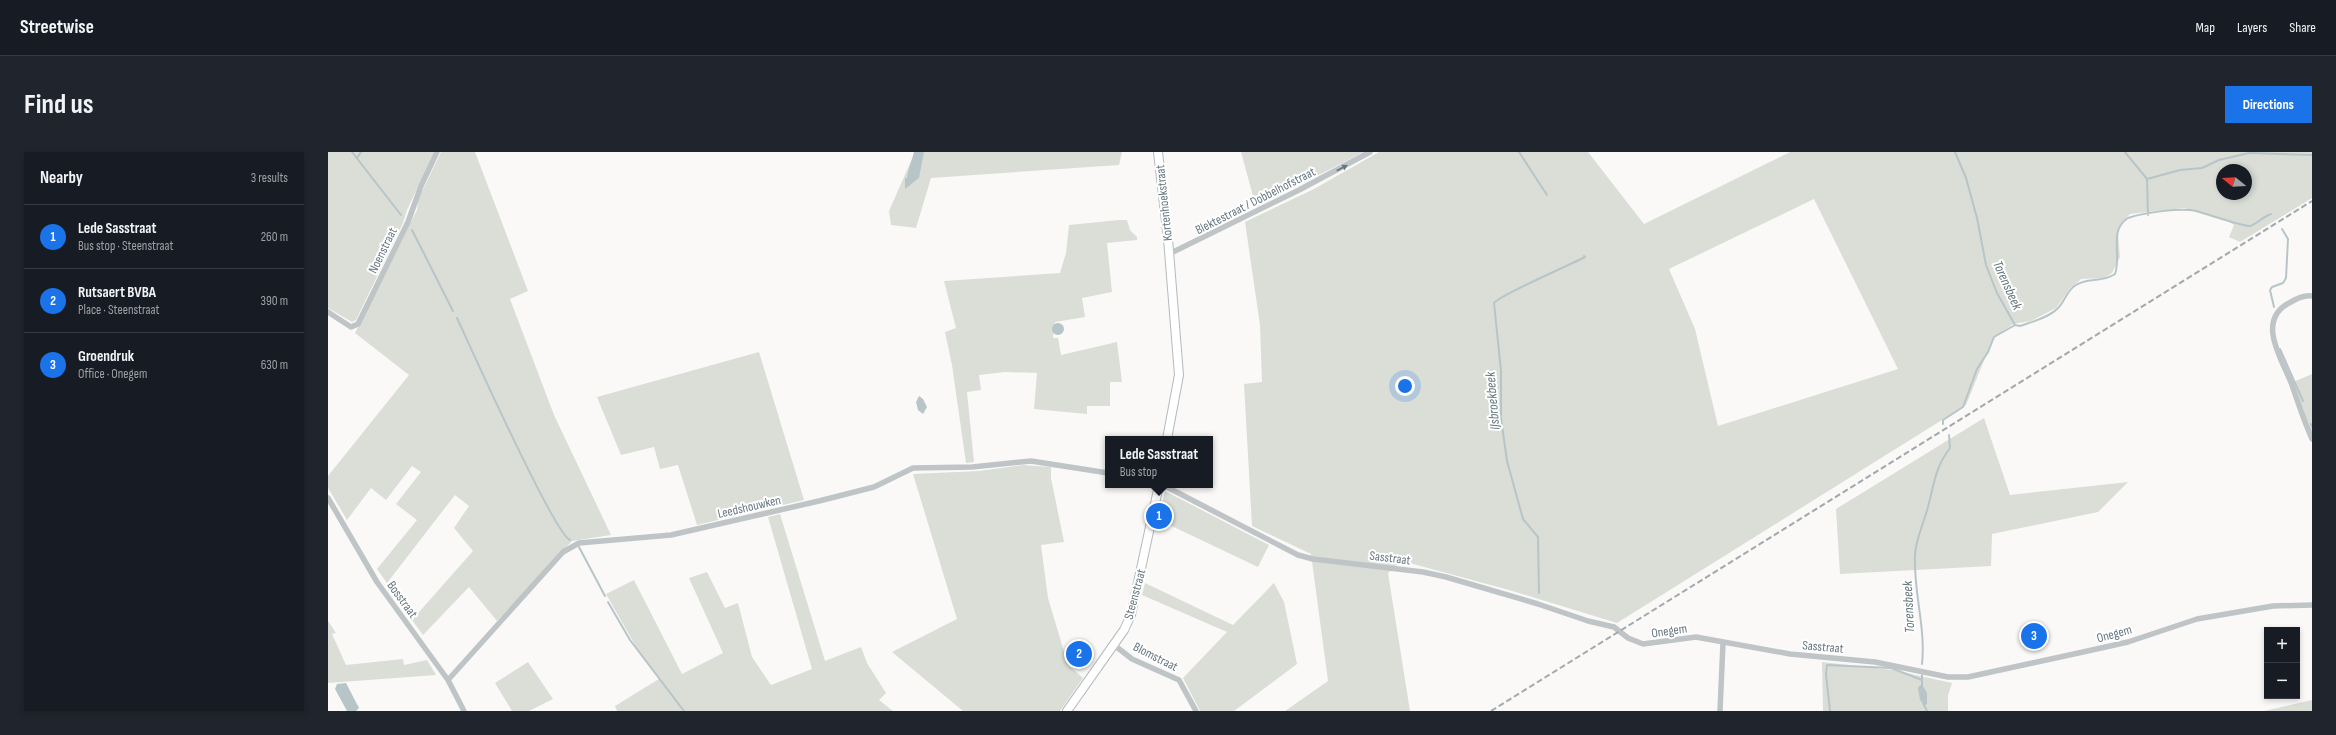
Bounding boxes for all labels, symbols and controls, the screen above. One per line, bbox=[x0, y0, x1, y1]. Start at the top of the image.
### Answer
text: Streetwise bbox=[20, 16, 94, 39]
text: Map bbox=[2195, 19, 2215, 36]
text: Layers bbox=[2237, 19, 2267, 36]
text: Share bbox=[2289, 19, 2316, 36]
button: Directions bbox=[2225, 86, 2312, 123]
text: Find us bbox=[24, 88, 93, 121]
street label: Kortenhoekstraat bbox=[1152, 164, 1176, 242]
street label: Blektestraat / Dobbelhofstraat bbox=[1193, 164, 1318, 238]
north arrow bbox=[2216, 164, 2252, 200]
one-way arrow bbox=[1336, 165, 1348, 172]
text: Nearby bbox=[40, 168, 83, 188]
text: 3 results bbox=[251, 170, 288, 186]
text: Lede Sasstraat bbox=[78, 219, 156, 238]
street label: Noenstraat bbox=[365, 225, 401, 276]
text: 1 bbox=[50, 229, 56, 245]
text: 260 m bbox=[261, 229, 288, 245]
text: Bus stop · Steenstraat bbox=[78, 238, 174, 254]
water label: Torensbeek bbox=[1989, 258, 2026, 313]
text: Rutsaert BVBA bbox=[78, 283, 156, 302]
text: 2 bbox=[50, 293, 56, 309]
text: 390 m bbox=[261, 293, 288, 309]
text: Place · Steenstraat bbox=[78, 302, 160, 318]
text: Groendruk bbox=[78, 347, 134, 366]
text: 3 bbox=[50, 357, 56, 373]
text: 630 m bbox=[261, 357, 288, 373]
text: Office · Onegem bbox=[78, 366, 147, 382]
water label: IJsbroekbeek bbox=[1481, 371, 1503, 431]
your location bbox=[1395, 376, 1415, 396]
popup bbox=[1105, 436, 1213, 488]
text: Lede Sasstraat bbox=[1120, 445, 1198, 464]
text: Bus stop bbox=[1120, 464, 1157, 480]
street label: Leedshouwken bbox=[716, 492, 782, 522]
pin: 1 bbox=[1146, 501, 1172, 531]
street label: Sasstraat bbox=[1368, 548, 1411, 568]
street label: Steenstraat bbox=[1121, 567, 1149, 621]
street label: Bosstraat bbox=[383, 578, 421, 621]
water label: Torensbeek bbox=[1899, 580, 1918, 633]
street label: Onegem bbox=[1650, 621, 1688, 641]
pin: 3 bbox=[2021, 621, 2047, 651]
street label: Onegem bbox=[2095, 622, 2134, 646]
map controls bbox=[2264, 627, 2300, 699]
button: + bbox=[2264, 627, 2300, 663]
street label: Sasstraat bbox=[1802, 637, 1844, 657]
pin: 2 bbox=[1066, 639, 1092, 669]
street label: Blomstraat bbox=[1130, 639, 1181, 675]
button: − bbox=[2264, 663, 2300, 699]

